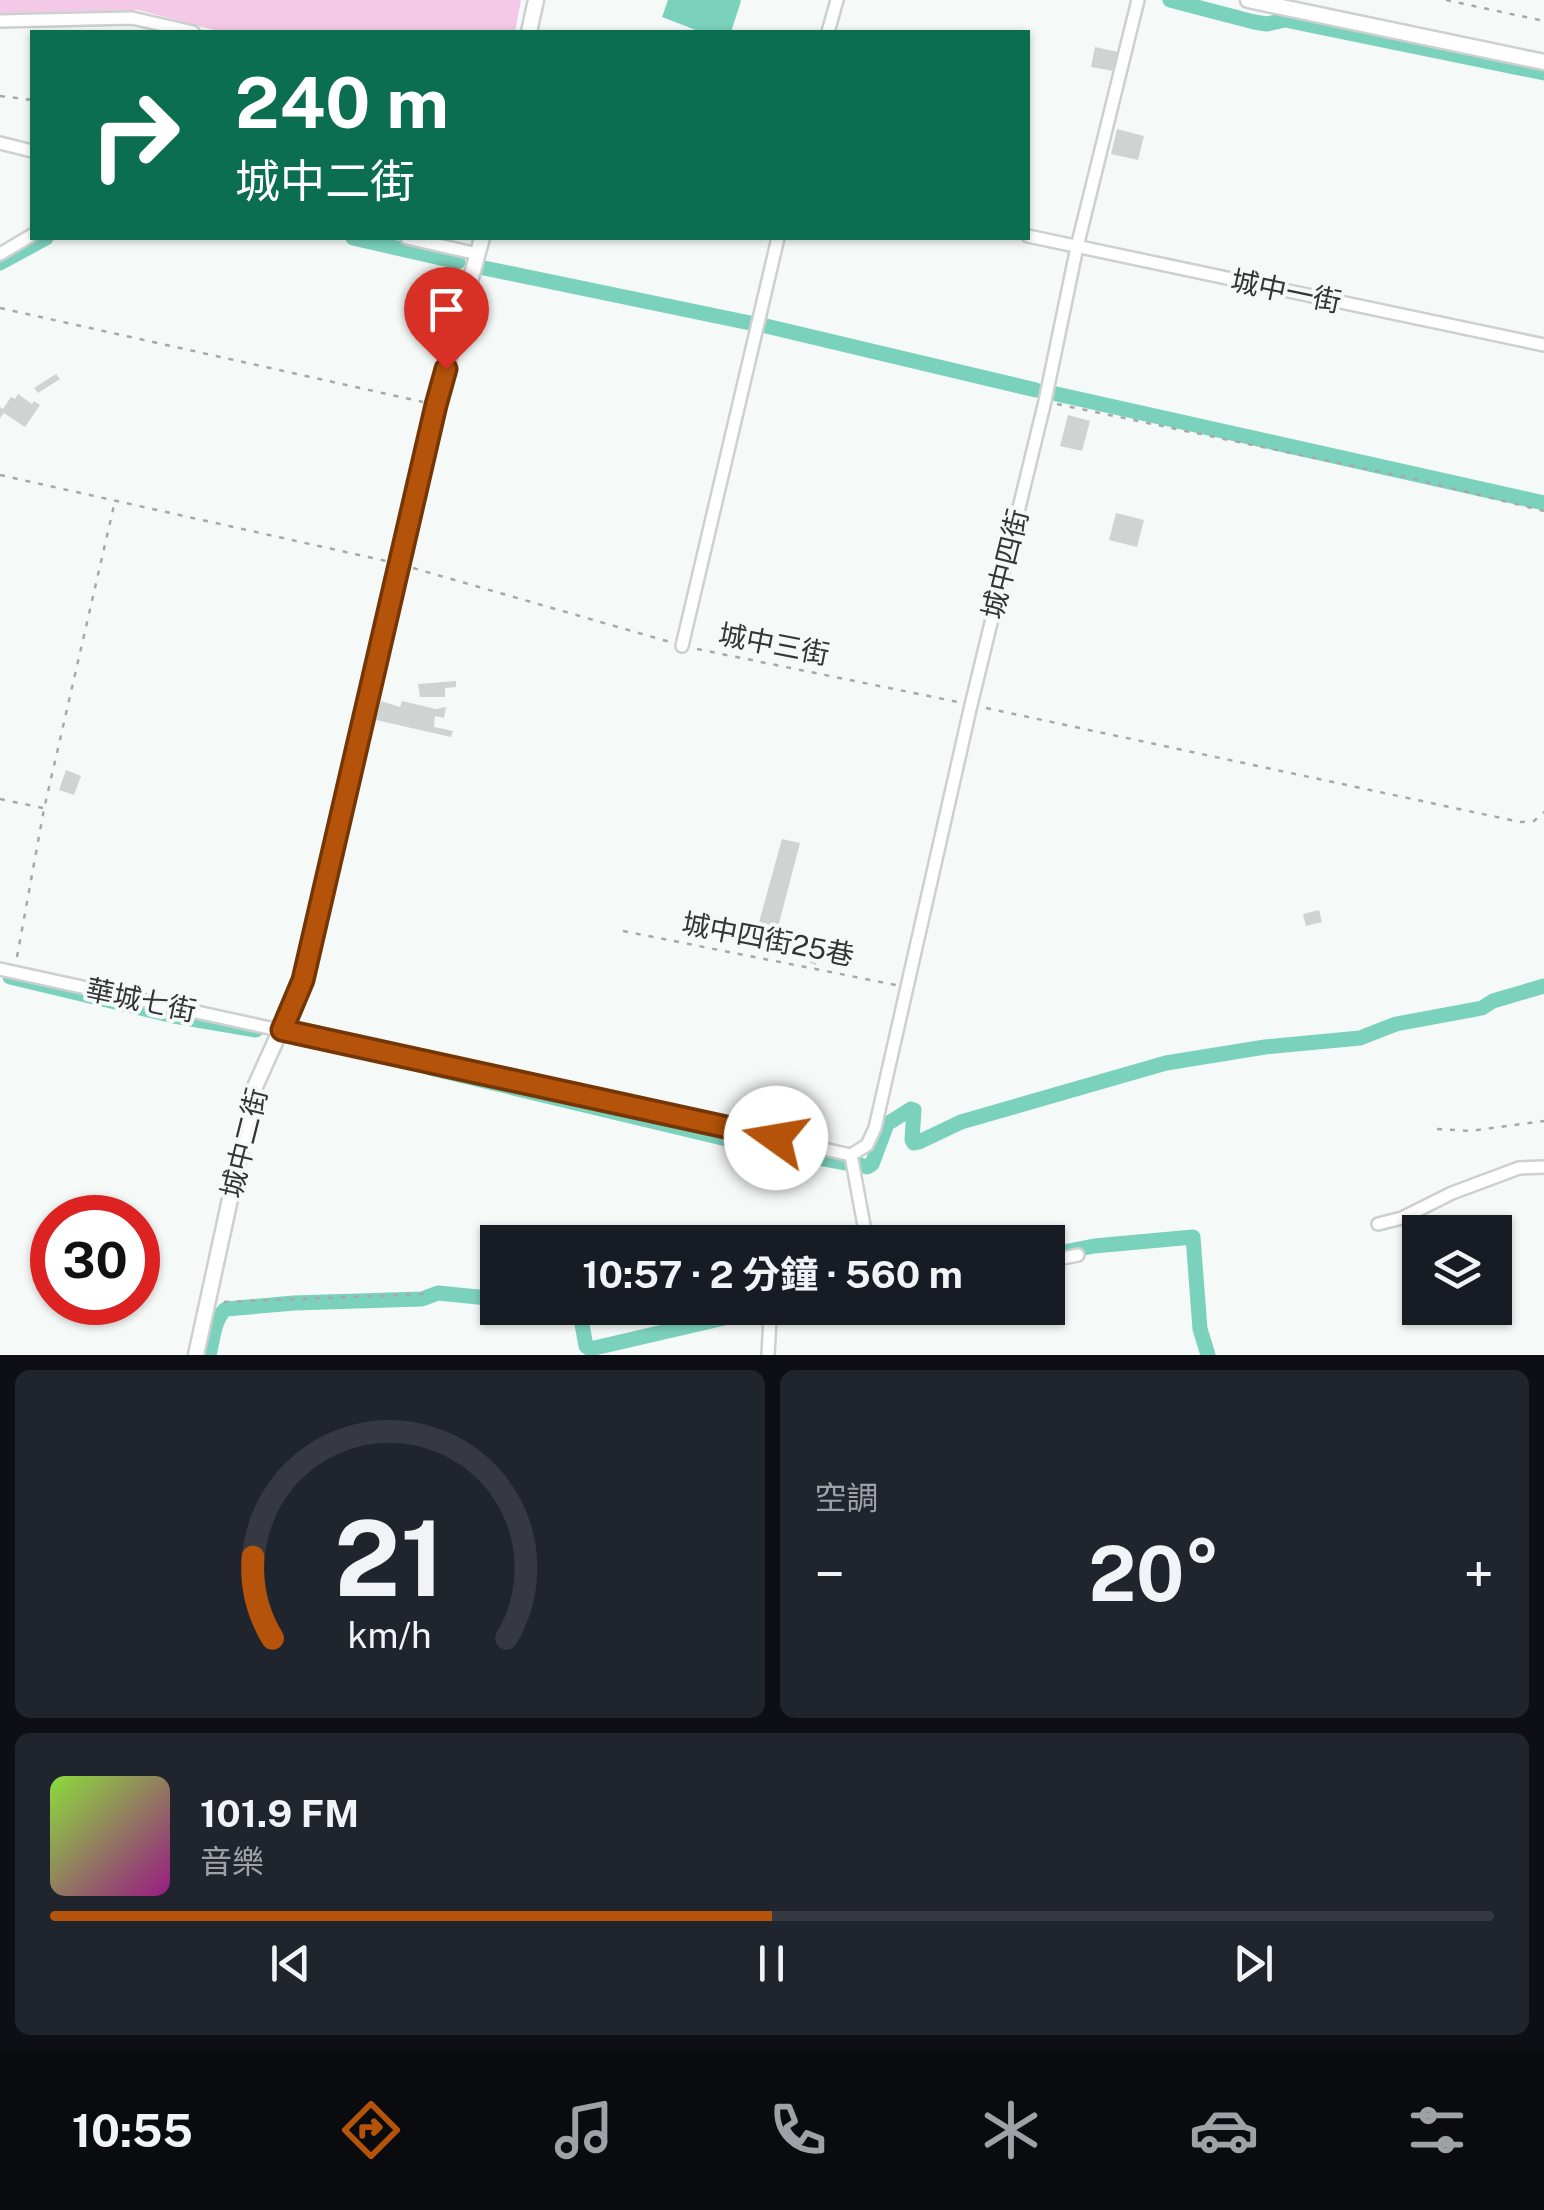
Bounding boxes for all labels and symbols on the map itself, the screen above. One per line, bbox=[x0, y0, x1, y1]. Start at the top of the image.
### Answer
street label: 城中一街 bbox=[1228, 263, 1344, 318]
pin bbox=[404, 267, 489, 370]
street label: 城中四街 bbox=[975, 506, 1034, 622]
street label: 城中三街 bbox=[716, 617, 832, 670]
street label: 城中四街25巷 bbox=[679, 906, 857, 971]
street label: 華城七街 bbox=[83, 972, 199, 1027]
street label: 城中二街 bbox=[214, 1085, 273, 1201]
position arrow bbox=[724, 1086, 828, 1190]
speed limit sign: 30 bbox=[30, 1195, 160, 1325]

